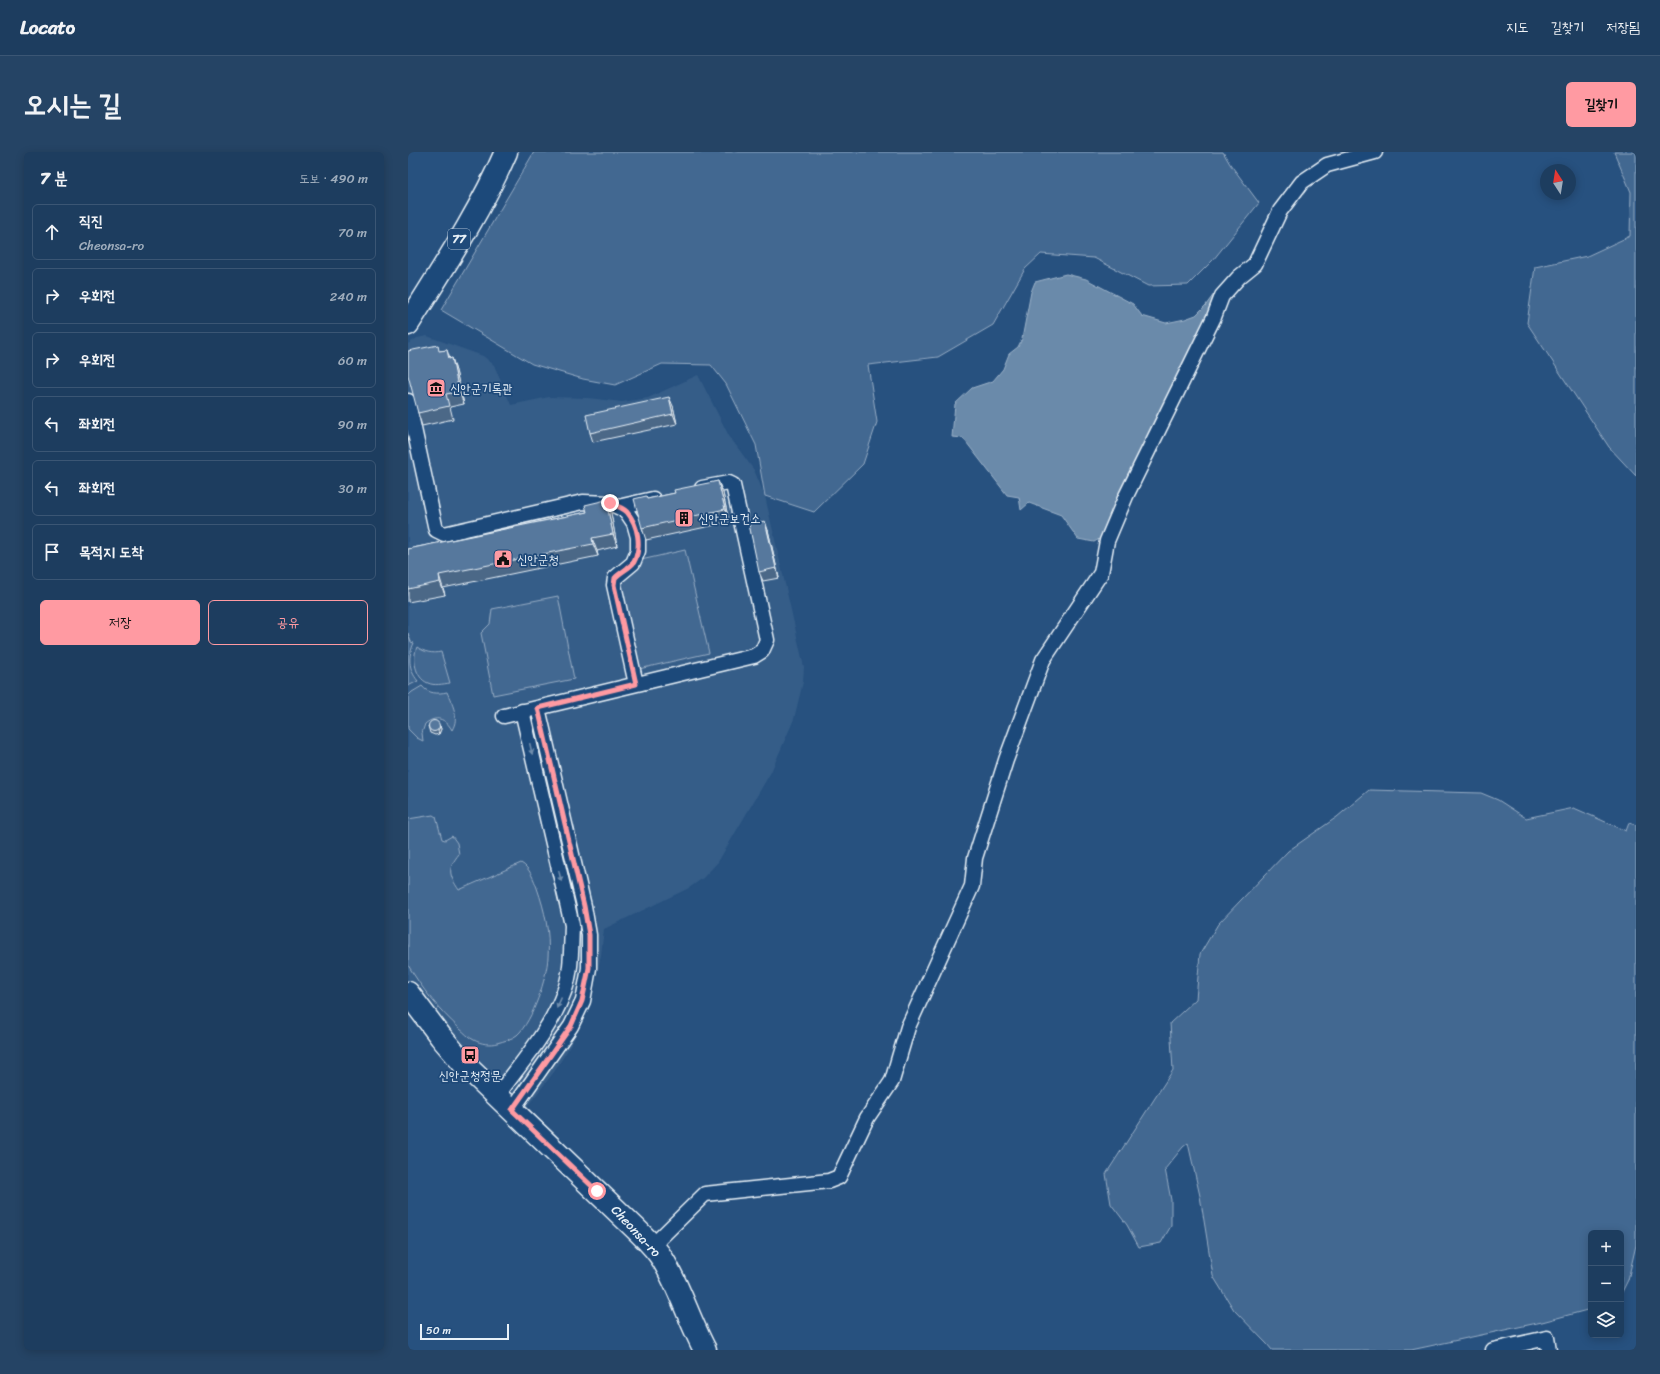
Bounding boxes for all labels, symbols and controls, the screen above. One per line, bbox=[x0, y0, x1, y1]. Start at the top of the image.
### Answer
text: Locato bbox=[20, 11, 75, 44]
text: 지도 bbox=[1506, 15, 1528, 40]
text: 길찾기 bbox=[1550, 15, 1584, 40]
text: 저장됨 bbox=[1606, 15, 1640, 40]
text: 오시는 길 bbox=[24, 80, 121, 129]
button: 길찾기 bbox=[1566, 82, 1636, 127]
text: 7 분 bbox=[40, 163, 68, 193]
north arrow bbox=[1540, 164, 1576, 200]
text: 도보 · 490 m bbox=[299, 167, 368, 190]
text: 직진 bbox=[79, 208, 103, 234]
icon: ahead bbox=[41, 221, 63, 243]
text: 70 m bbox=[338, 221, 367, 244]
road number: 77 bbox=[448, 229, 470, 249]
text: Cheonsa-ro bbox=[79, 234, 144, 257]
text: 우회전 bbox=[79, 283, 115, 309]
icon: right bbox=[41, 285, 63, 307]
text: 240 m bbox=[330, 285, 367, 308]
text: 우회전 bbox=[79, 347, 115, 373]
icon: right bbox=[41, 349, 63, 371]
text: 60 m bbox=[338, 349, 367, 372]
museum icon: 신안군기록관 bbox=[425, 377, 447, 399]
place label: 신안군기록관 bbox=[450, 377, 513, 400]
text: 좌회전 bbox=[79, 411, 115, 437]
icon: left bbox=[41, 413, 63, 435]
text: 90 m bbox=[337, 413, 367, 436]
text: 좌회전 bbox=[79, 475, 115, 501]
icon: left bbox=[41, 477, 63, 499]
text: 30 m bbox=[338, 477, 367, 500]
route end bbox=[601, 494, 619, 512]
building icon: 신안군보건소 bbox=[673, 507, 695, 529]
place label: 신안군보건소 bbox=[698, 507, 761, 530]
text: 목적지 도착 bbox=[79, 539, 143, 565]
icon: arrive bbox=[41, 541, 63, 563]
public building icon: 신안군청 bbox=[492, 548, 514, 570]
place label: 신안군청 bbox=[517, 548, 559, 571]
button: 저장 bbox=[40, 600, 200, 645]
button: 공유 bbox=[208, 600, 368, 645]
one-way arrow bbox=[528, 743, 534, 756]
one-way arrow bbox=[558, 870, 564, 882]
one-way arrow bbox=[556, 997, 562, 1009]
bus stop icon: 신안군청정문 bbox=[459, 1044, 481, 1066]
place label: 신안군청정문 bbox=[439, 1064, 501, 1087]
route start bbox=[588, 1182, 606, 1200]
street label: Cheonsa-ro bbox=[605, 1199, 667, 1263]
map controls bbox=[1588, 1230, 1624, 1338]
button: + bbox=[1588, 1230, 1624, 1266]
button: − bbox=[1588, 1266, 1624, 1302]
button: layers bbox=[1588, 1302, 1624, 1338]
text: 50 m bbox=[426, 1321, 451, 1340]
scale bar bbox=[420, 1322, 509, 1341]

